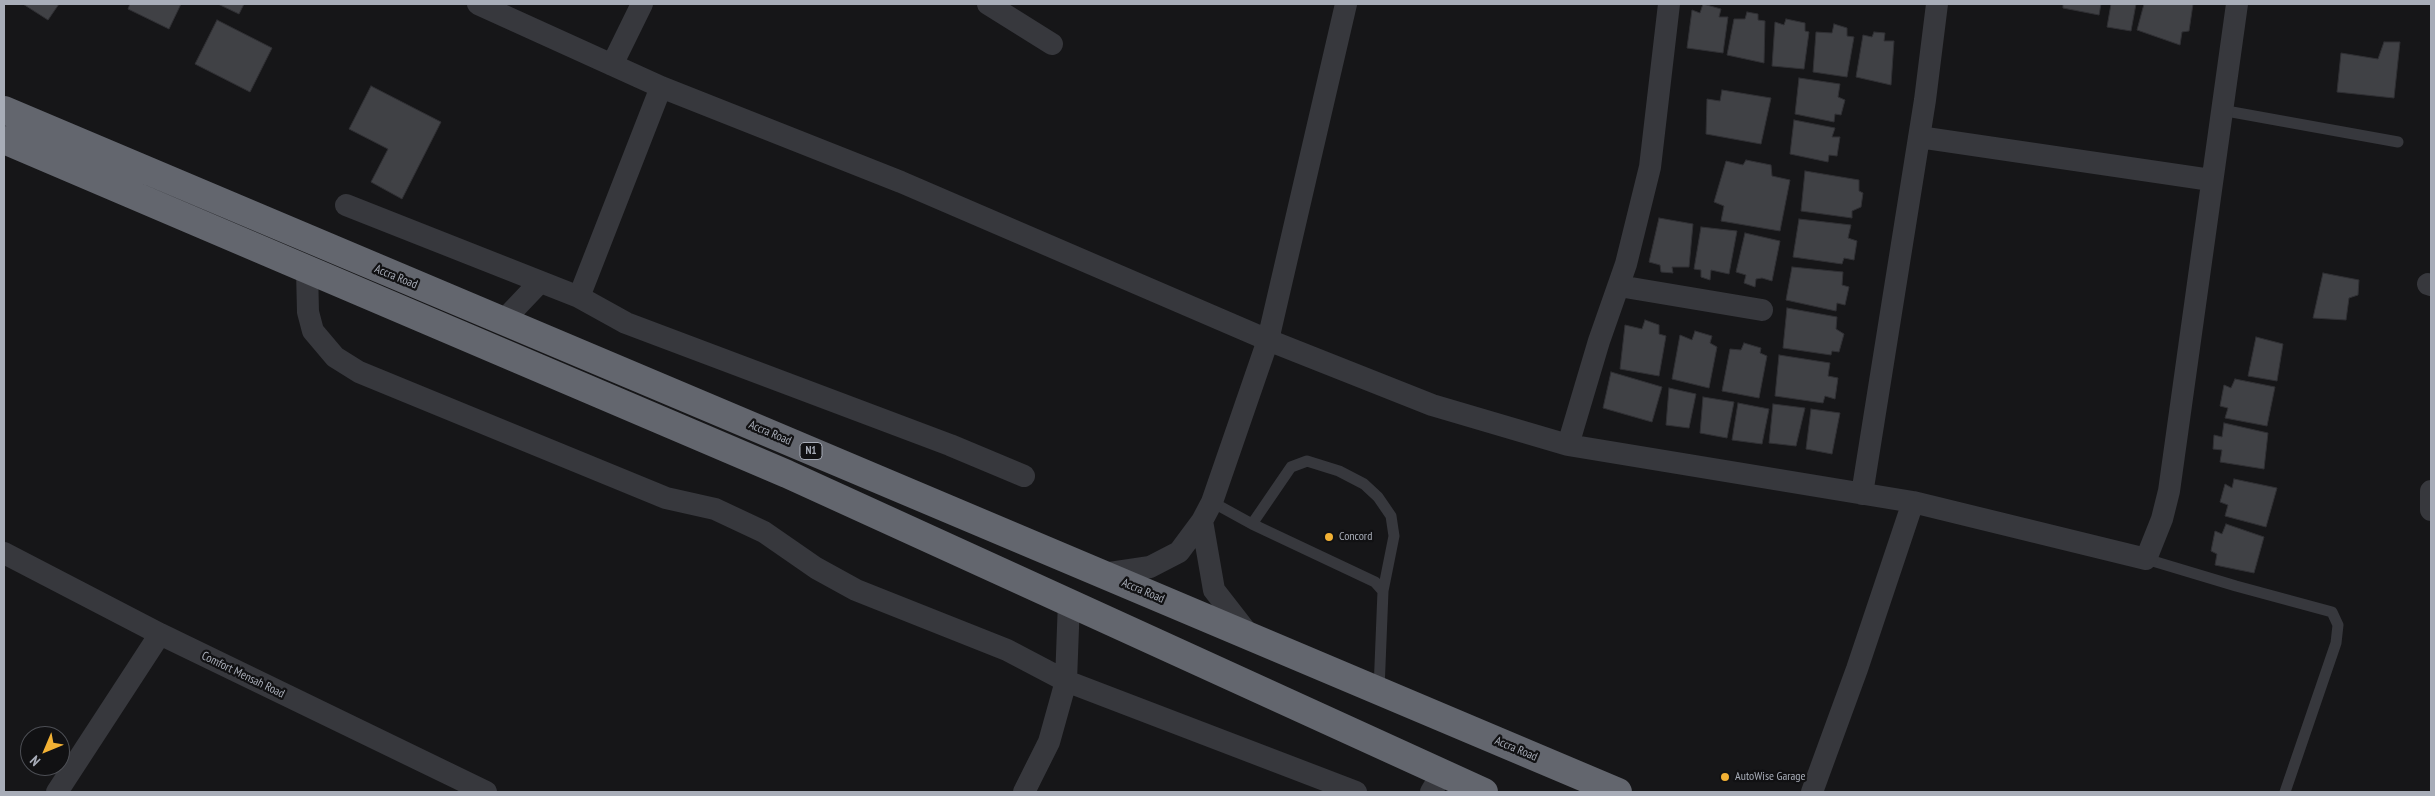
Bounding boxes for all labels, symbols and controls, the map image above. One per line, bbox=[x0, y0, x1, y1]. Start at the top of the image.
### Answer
street label: Accra Road bbox=[372, 262, 420, 292]
street label: Accra Road bbox=[746, 418, 794, 448]
road number: N1 bbox=[800, 442, 822, 460]
place label: Concord bbox=[1339, 530, 1372, 544]
marker: Concord bbox=[1323, 531, 1335, 543]
street label: Accra Road bbox=[1119, 576, 1167, 606]
street label: Comfort Mensah Road bbox=[199, 649, 287, 701]
north arrow bbox=[20, 726, 70, 776]
street label: Accra Road bbox=[1492, 734, 1540, 764]
text: N bbox=[26, 752, 44, 770]
place label: AutoWise Garage bbox=[1735, 770, 1805, 784]
marker: AutoWise Garage bbox=[1719, 771, 1731, 783]

